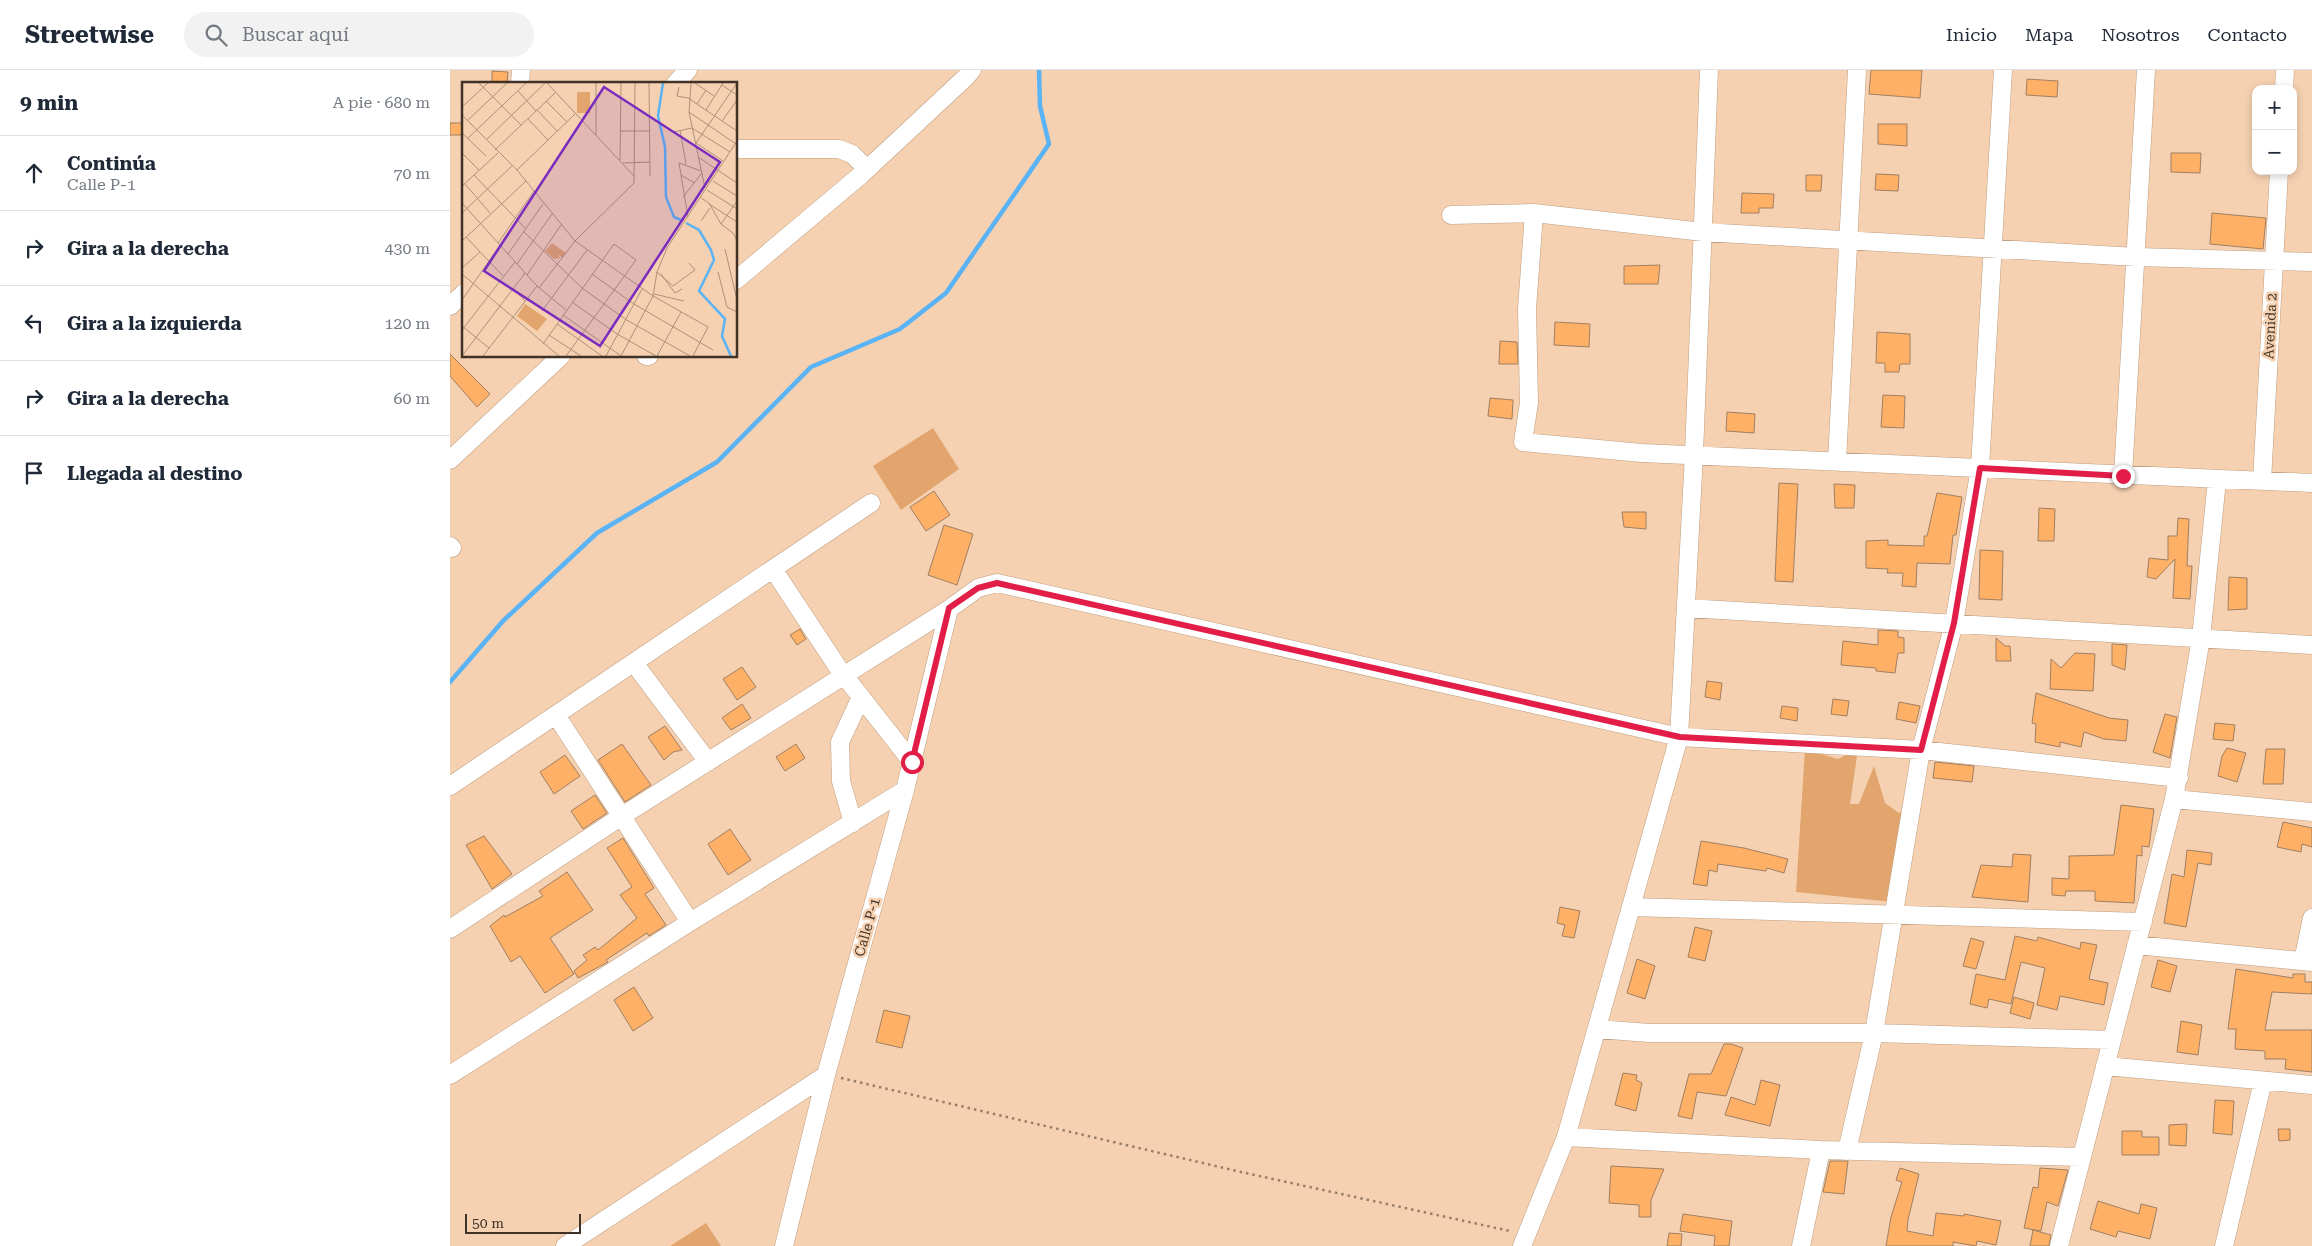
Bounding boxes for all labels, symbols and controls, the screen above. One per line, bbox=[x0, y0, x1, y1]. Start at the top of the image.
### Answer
search box bbox=[184, 12, 534, 57]
text: Streetwise bbox=[25, 21, 154, 49]
icon: search bbox=[202, 21, 230, 49]
text: Buscar aquí bbox=[242, 23, 349, 46]
text: Inicio bbox=[1946, 24, 1997, 45]
text: Mapa bbox=[2025, 24, 2073, 45]
text: Nosotros bbox=[2101, 24, 2179, 45]
text: Contacto bbox=[2207, 24, 2287, 45]
inset map bbox=[462, 82, 738, 358]
map controls bbox=[2252, 85, 2297, 175]
button: + bbox=[2252, 85, 2297, 130]
text: 9 min bbox=[20, 91, 78, 115]
text: A pie · 680 m bbox=[333, 93, 430, 112]
button: − bbox=[2252, 130, 2297, 175]
text: Continúa bbox=[67, 152, 156, 175]
icon: ahead bbox=[20, 159, 48, 187]
text: 70 m bbox=[393, 164, 430, 183]
text: Calle P-1 bbox=[67, 175, 136, 194]
icon: right bbox=[20, 234, 48, 262]
text: Gira a la derecha bbox=[67, 237, 229, 260]
text: 430 m bbox=[384, 239, 430, 258]
street label: Avenida 2 bbox=[2260, 292, 2280, 360]
icon: left bbox=[20, 309, 48, 337]
text: Gira a la izquierda bbox=[67, 312, 242, 335]
text: 120 m bbox=[384, 314, 430, 333]
icon: right bbox=[20, 384, 48, 412]
text: Gira a la derecha bbox=[67, 387, 229, 410]
text: 60 m bbox=[393, 389, 430, 408]
icon: arrive bbox=[20, 459, 48, 487]
text: Llegada al destino bbox=[67, 462, 243, 485]
route end bbox=[2112, 465, 2135, 488]
route start bbox=[901, 751, 924, 774]
street label: Calle P-1 bbox=[851, 896, 883, 958]
scale bar bbox=[465, 1211, 581, 1234]
text: 50 m bbox=[472, 1215, 504, 1231]

